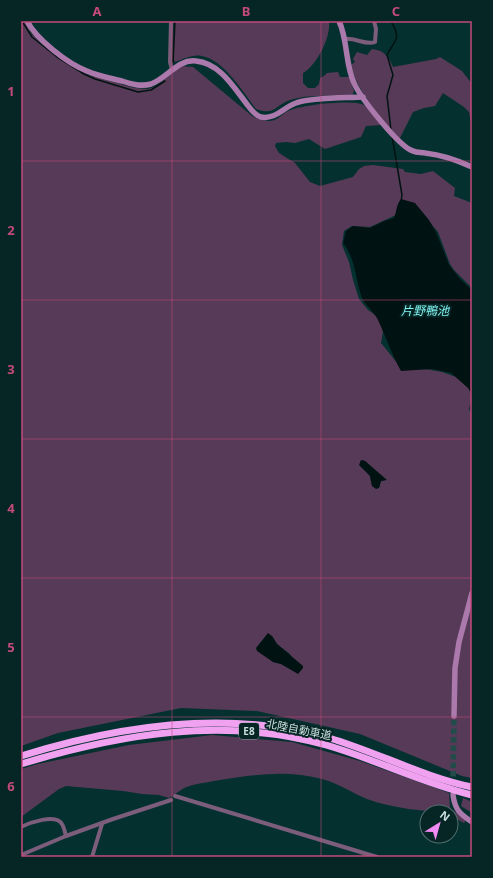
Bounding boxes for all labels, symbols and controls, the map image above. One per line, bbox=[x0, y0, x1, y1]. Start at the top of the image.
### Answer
text: A bbox=[93, 2, 102, 20]
text: B bbox=[242, 2, 250, 20]
text: C bbox=[392, 2, 400, 20]
text: 1 bbox=[7, 82, 15, 100]
text: 2 bbox=[7, 221, 15, 239]
water label: 片野鴨池 bbox=[401, 302, 450, 319]
text: 3 bbox=[7, 360, 15, 378]
text: 4 bbox=[7, 499, 15, 517]
text: 5 bbox=[7, 638, 15, 656]
street label: 北陸自動車道 bbox=[265, 715, 333, 743]
road number: E8 bbox=[239, 723, 259, 739]
text: 6 bbox=[7, 777, 15, 795]
north arrow bbox=[419, 804, 459, 844]
text: N bbox=[437, 807, 453, 824]

